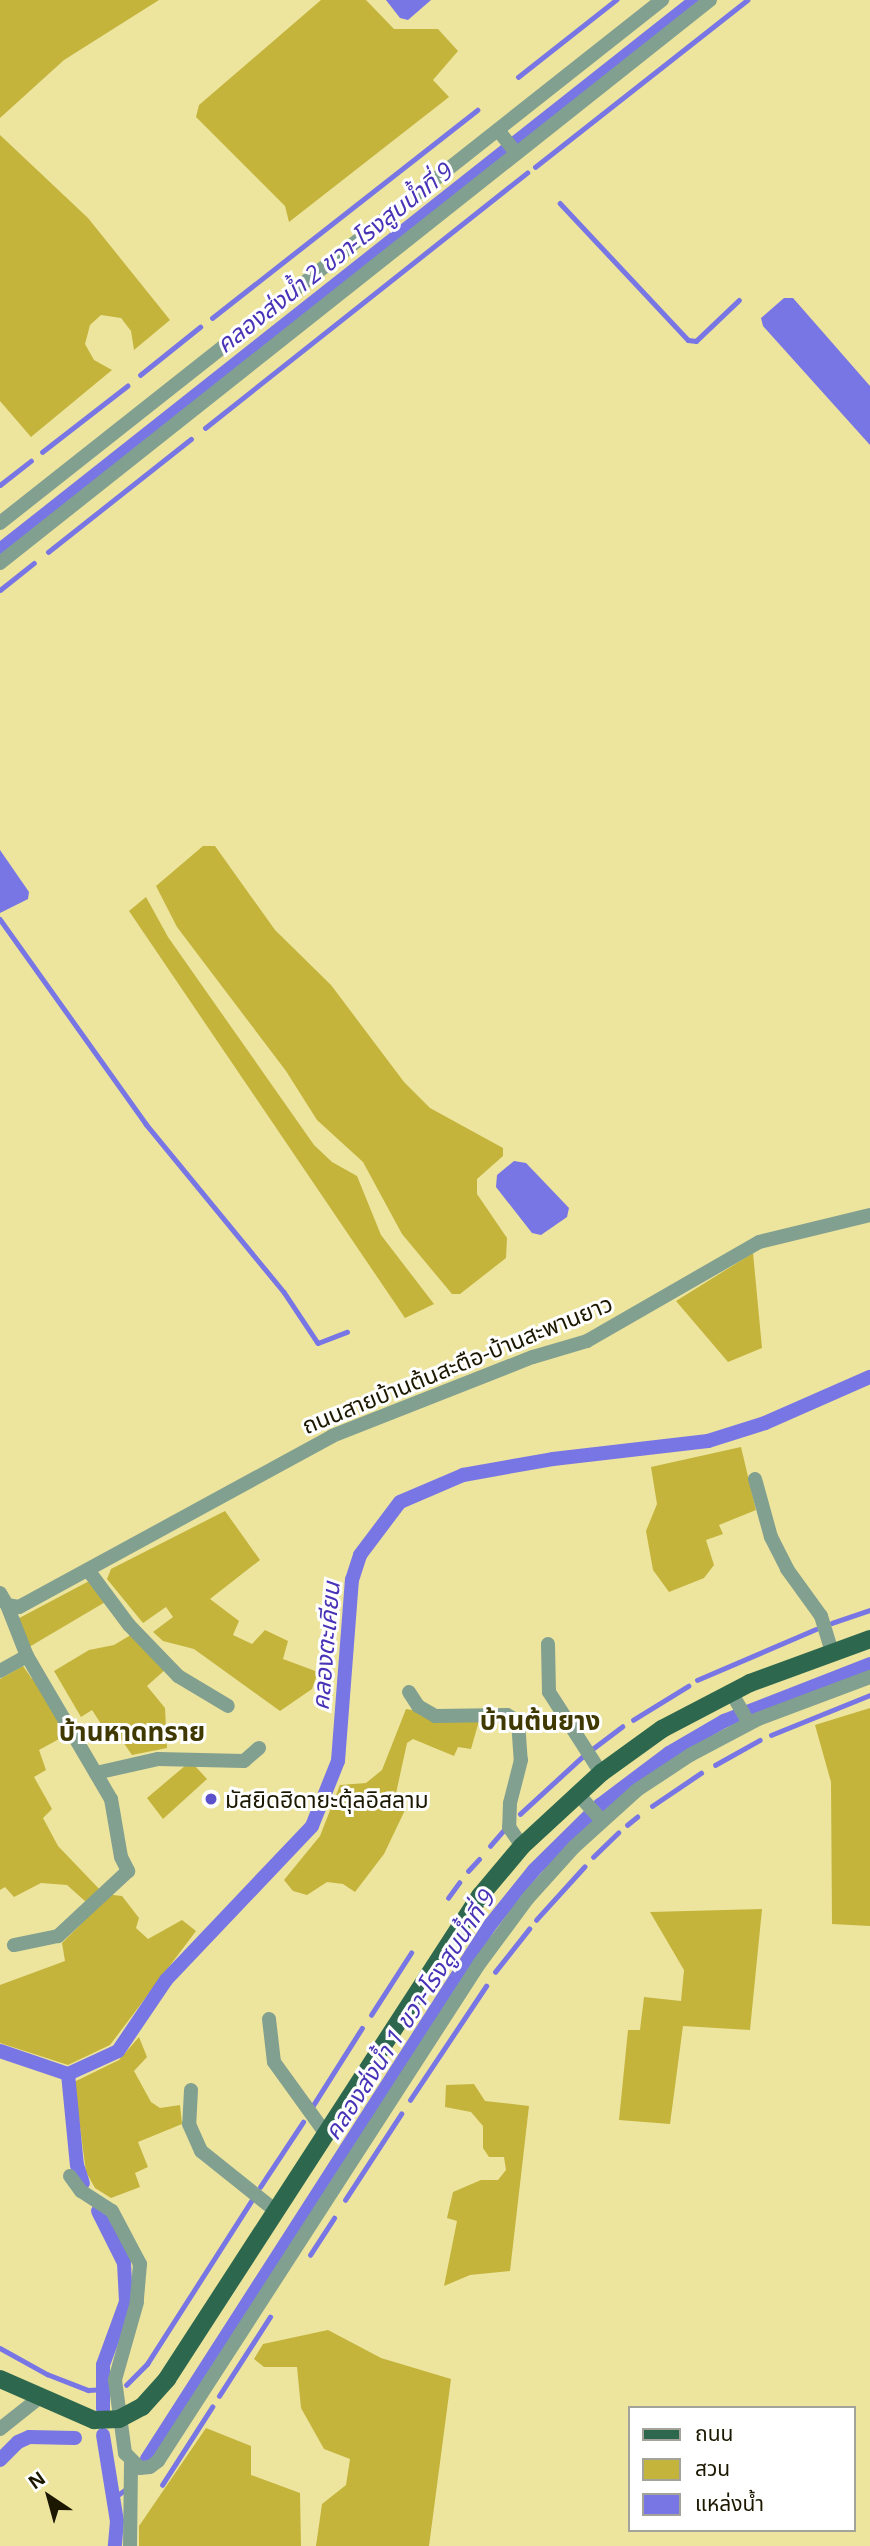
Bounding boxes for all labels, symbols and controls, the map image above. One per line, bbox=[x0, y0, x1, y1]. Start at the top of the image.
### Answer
water label: คลองส่งน้ำ 2 ขวา-โรงสูบน้ำที่ 9 bbox=[210, 156, 458, 358]
street label: ถนนสายบ้านต้นสะตือ-บ้านสะพานยาว bbox=[298, 1289, 616, 1439]
water label: คลองตะเคียน bbox=[305, 1580, 345, 1712]
district label: บ้านต้นยาง bbox=[480, 1705, 600, 1737]
district label: บ้านหาดทราย bbox=[59, 1716, 205, 1748]
place label: มัสยิดฮิดายะตุ้ลอิสลาม bbox=[225, 1785, 429, 1813]
marker: มัสยิดฮิดายะตุ้ลอิสลาม bbox=[203, 1791, 219, 1807]
water label: คลองส่งน้ำ 1 ขวา-โรงสูบน้ำที่ 9 bbox=[317, 1883, 501, 2145]
legend bbox=[628, 2406, 856, 2532]
text: ถนน bbox=[695, 2419, 733, 2447]
text: สวน bbox=[695, 2454, 730, 2482]
north arrow bbox=[14, 2462, 84, 2532]
text: N bbox=[23, 2465, 51, 2495]
text: แหล่งน้ำ bbox=[695, 2489, 764, 2517]

